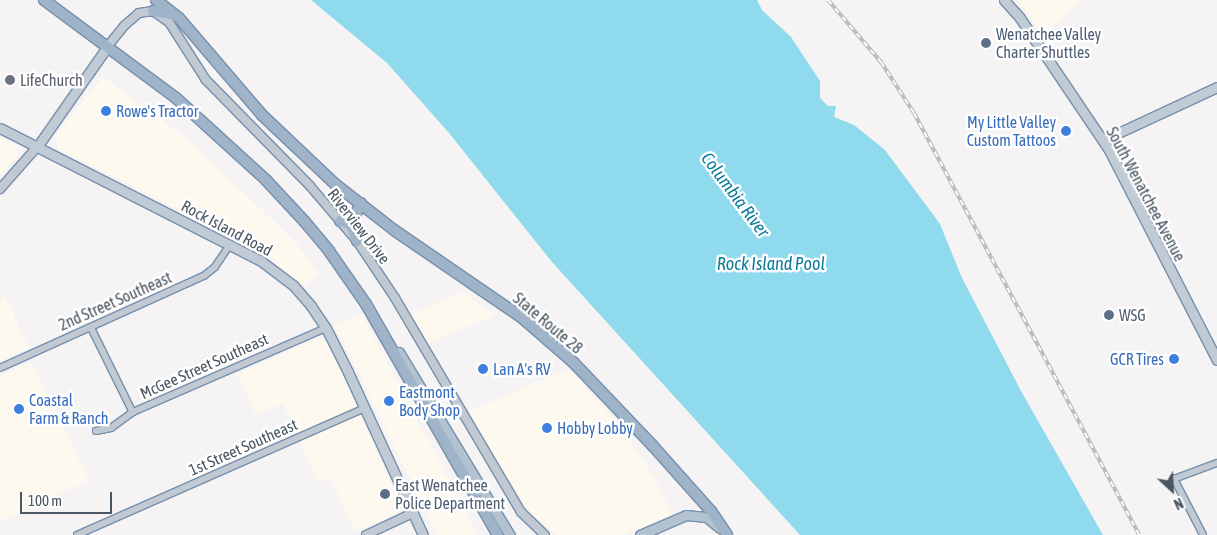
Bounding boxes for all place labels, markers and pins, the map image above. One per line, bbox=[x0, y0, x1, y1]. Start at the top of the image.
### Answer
place label: Wenatchee Valley Charter Shuttles bbox=[996, 24, 1101, 62]
marker: Wenatchee Valley Charter Shuttles bbox=[980, 37, 992, 49]
place label: LifeChurch bbox=[20, 70, 83, 90]
marker: LifeChurch bbox=[4, 74, 16, 86]
place label: Rowe's Tractor bbox=[116, 101, 199, 121]
marker: Rowe's Tractor bbox=[100, 105, 112, 117]
place label: My Little Valley Custom Tattoos bbox=[967, 112, 1056, 150]
marker: My Little Valley Custom Tattoos bbox=[1060, 125, 1072, 137]
place label: WSG bbox=[1119, 305, 1146, 325]
marker: WSG bbox=[1103, 309, 1115, 321]
place label: GCR Tires bbox=[1110, 349, 1164, 369]
marker: GCR Tires bbox=[1168, 353, 1180, 365]
place label: Lan A's RV bbox=[493, 359, 551, 379]
marker: Lan A's RV bbox=[477, 363, 489, 375]
place label: Eastmont Body Shop bbox=[399, 382, 460, 420]
place label: Coastal Farm & Ranch bbox=[29, 390, 108, 428]
marker: Eastmont Body Shop bbox=[383, 395, 395, 407]
marker: Coastal Farm & Ranch bbox=[13, 403, 25, 415]
place label: Hobby Lobby bbox=[557, 418, 633, 438]
marker: Hobby Lobby bbox=[541, 422, 553, 434]
place label: East Wenatchee Police Department bbox=[395, 475, 505, 513]
marker: East Wenatchee Police Department bbox=[379, 488, 391, 500]

